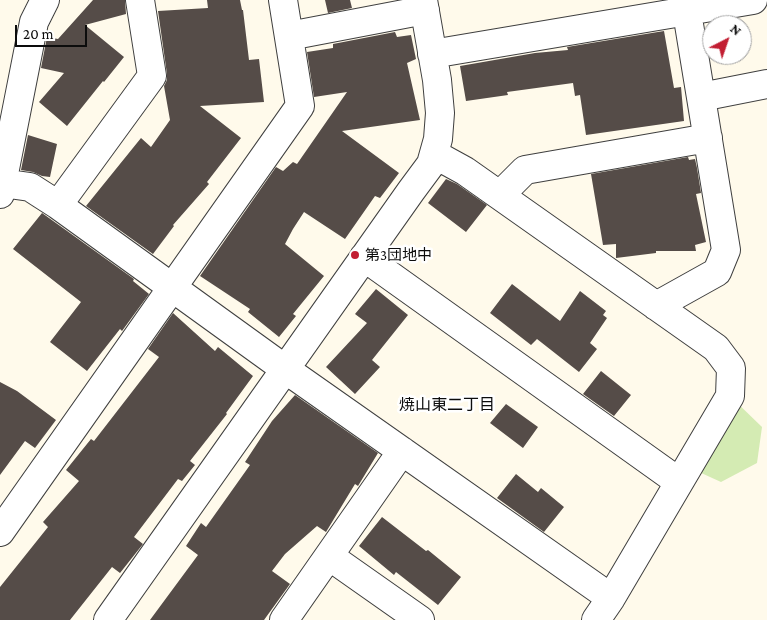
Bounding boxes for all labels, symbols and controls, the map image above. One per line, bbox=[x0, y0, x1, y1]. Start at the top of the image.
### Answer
scale bar bbox=[18, 15, 90, 47]
north arrow bbox=[702, 15, 752, 65]
text: N bbox=[727, 20, 745, 39]
text: 20 m bbox=[23, 26, 54, 42]
place label: 第3団地中 bbox=[365, 246, 432, 264]
marker: 第3団地中 bbox=[349, 249, 361, 261]
district label: 焼山東二丁目 bbox=[399, 395, 495, 415]

